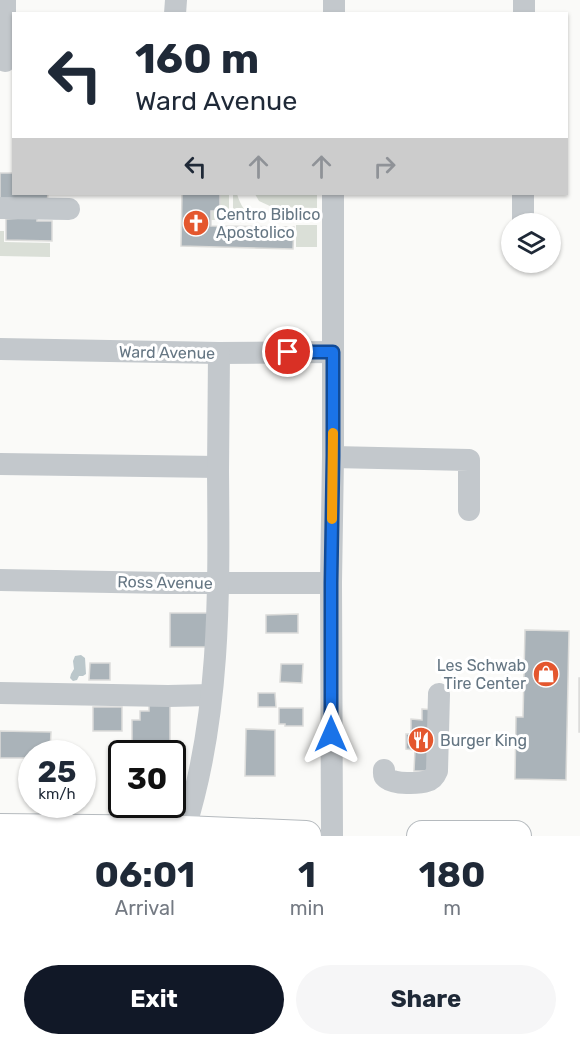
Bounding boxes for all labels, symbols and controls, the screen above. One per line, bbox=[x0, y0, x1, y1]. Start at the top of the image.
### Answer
text: 160 m bbox=[135, 34, 259, 84]
icon: left bbox=[36, 36, 114, 114]
text: Ward Avenue bbox=[135, 85, 297, 117]
icon: left bbox=[179, 150, 212, 183]
icon: ahead bbox=[242, 150, 275, 183]
icon: ahead bbox=[305, 150, 338, 183]
icon: right bbox=[368, 150, 401, 183]
place label: Centro Biblico Apostolico bbox=[216, 205, 320, 242]
church icon: Centro Biblico Apostolico bbox=[181, 208, 211, 238]
map controls bbox=[501, 213, 561, 273]
button: layers bbox=[501, 213, 561, 273]
pin bbox=[262, 326, 313, 377]
icon: arrive bbox=[271, 335, 304, 368]
street label: Ward Avenue bbox=[119, 342, 215, 363]
street label: Ross Avenue bbox=[117, 572, 213, 593]
place label: Les Schwab Tire Center bbox=[437, 656, 526, 693]
shop icon: Les Schwab Tire Center bbox=[531, 659, 561, 689]
position arrow bbox=[299, 702, 363, 766]
restaurant icon: Burger King bbox=[406, 725, 436, 755]
place label: Burger King bbox=[440, 731, 527, 750]
speed limit sign: 30 bbox=[108, 740, 186, 818]
text: 25 bbox=[38, 754, 76, 790]
text: km/h bbox=[38, 785, 76, 803]
text: 06:01 bbox=[94, 853, 195, 896]
text: 1 bbox=[298, 853, 316, 896]
text: 180 bbox=[419, 853, 486, 896]
text: Arrival bbox=[115, 896, 175, 920]
text: min bbox=[290, 896, 324, 920]
text: m bbox=[443, 896, 461, 920]
button: Exit bbox=[24, 965, 284, 1034]
button: Share bbox=[296, 965, 556, 1034]

